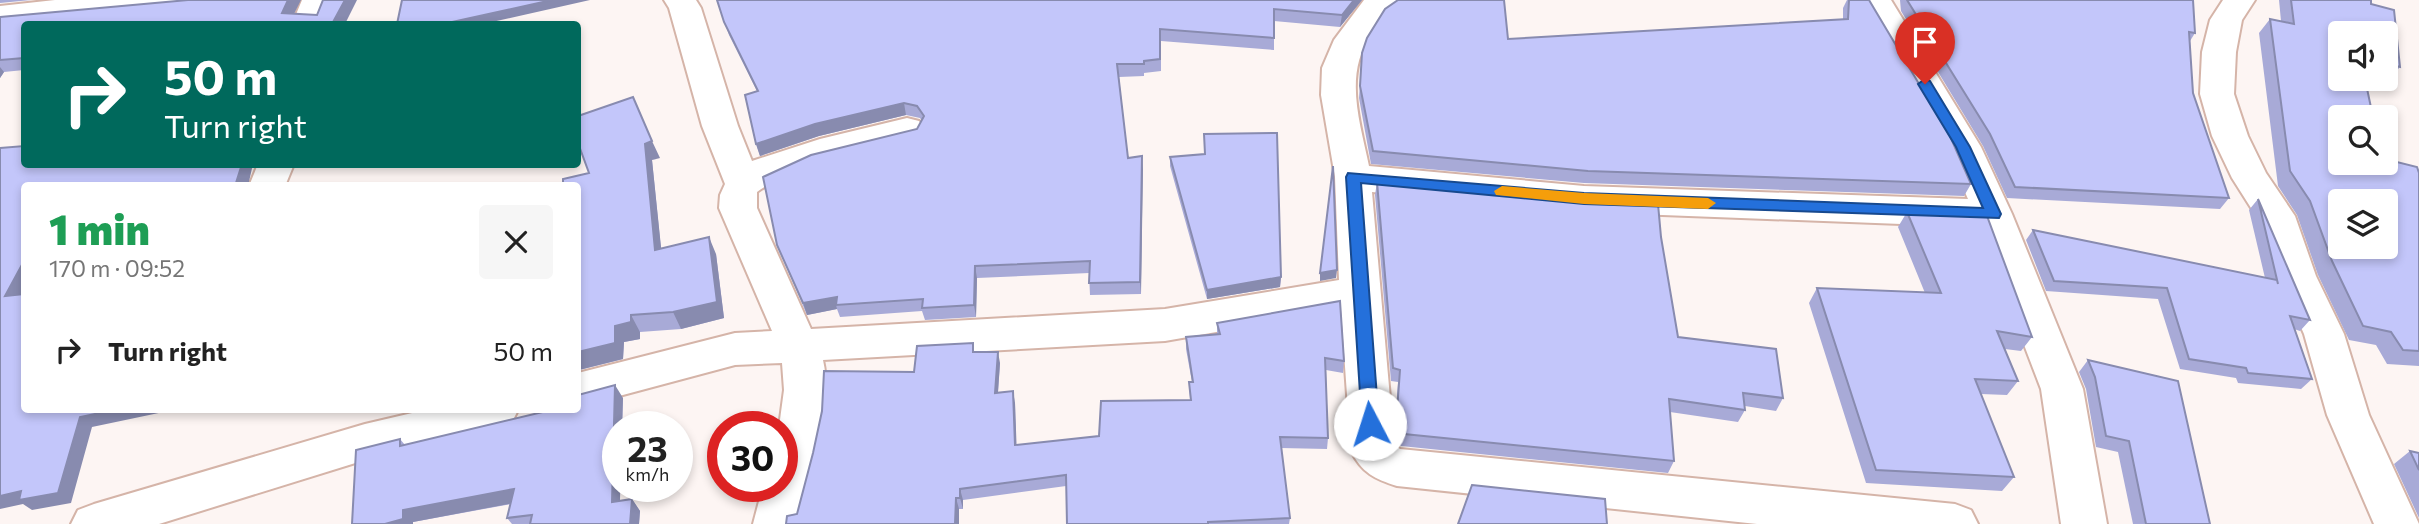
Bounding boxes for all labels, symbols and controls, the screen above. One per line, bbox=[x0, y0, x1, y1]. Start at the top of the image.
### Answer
pin bbox=[1895, 12.0, 1955, 84]
map controls bbox=[2328, 21, 2398, 259]
button: sound bbox=[2328, 21, 2398, 91]
icon: arrive bbox=[1906, 23, 1944, 61]
text: 50 m bbox=[164, 45, 277, 105]
icon: right bbox=[49, 49, 140, 140]
text: Turn right bbox=[164, 105, 307, 145]
button: search bbox=[2328, 105, 2398, 175]
button: layers bbox=[2328, 189, 2398, 259]
text: 1 min bbox=[49, 202, 150, 254]
button: close bbox=[479, 205, 553, 279]
text: 170 m · 09:52 bbox=[49, 254, 185, 282]
icon: right bbox=[49, 331, 87, 369]
text: Turn right bbox=[108, 335, 227, 366]
text: 50 m bbox=[493, 335, 553, 366]
position arrow bbox=[1333, 387, 1407, 461]
speed limit sign: 30 bbox=[707, 411, 798, 502]
text: 23 bbox=[627, 426, 668, 469]
text: km/h bbox=[626, 463, 669, 485]

